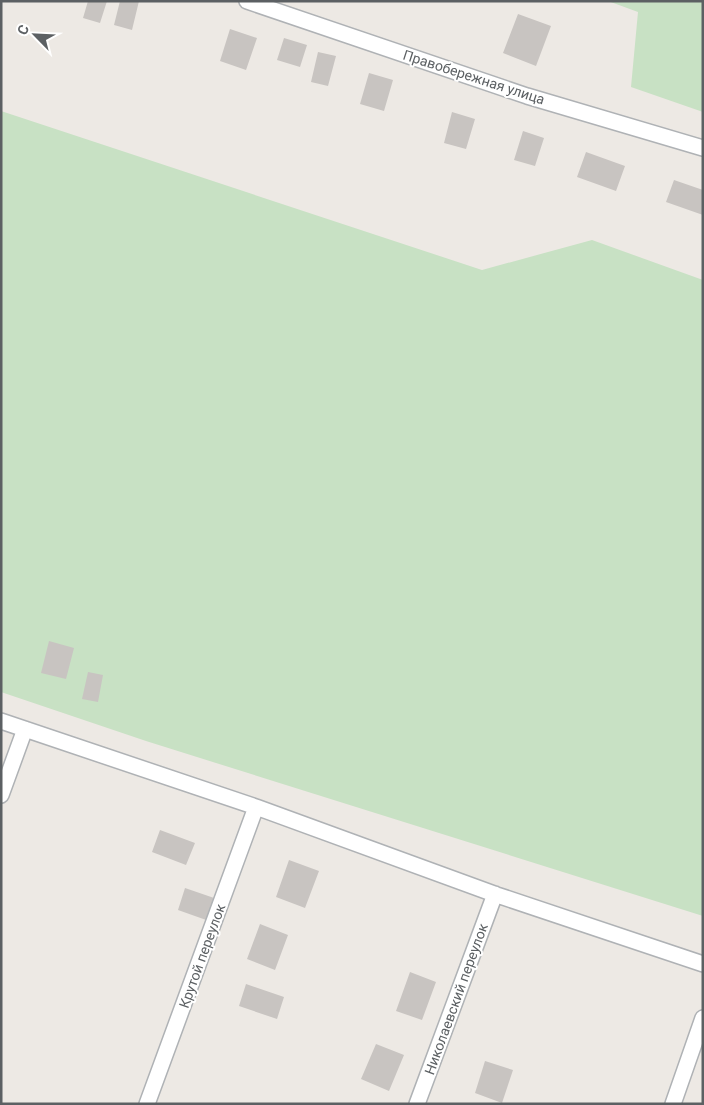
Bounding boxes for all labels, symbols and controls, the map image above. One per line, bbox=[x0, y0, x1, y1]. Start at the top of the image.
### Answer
north arrow bbox=[10, 10, 60, 60]
text: С bbox=[14, 22, 32, 37]
street label: Правобережная улица bbox=[401, 47, 547, 107]
street label: Крутой переулок bbox=[176, 901, 228, 1010]
street label: Николаевский переулок bbox=[421, 921, 491, 1077]

